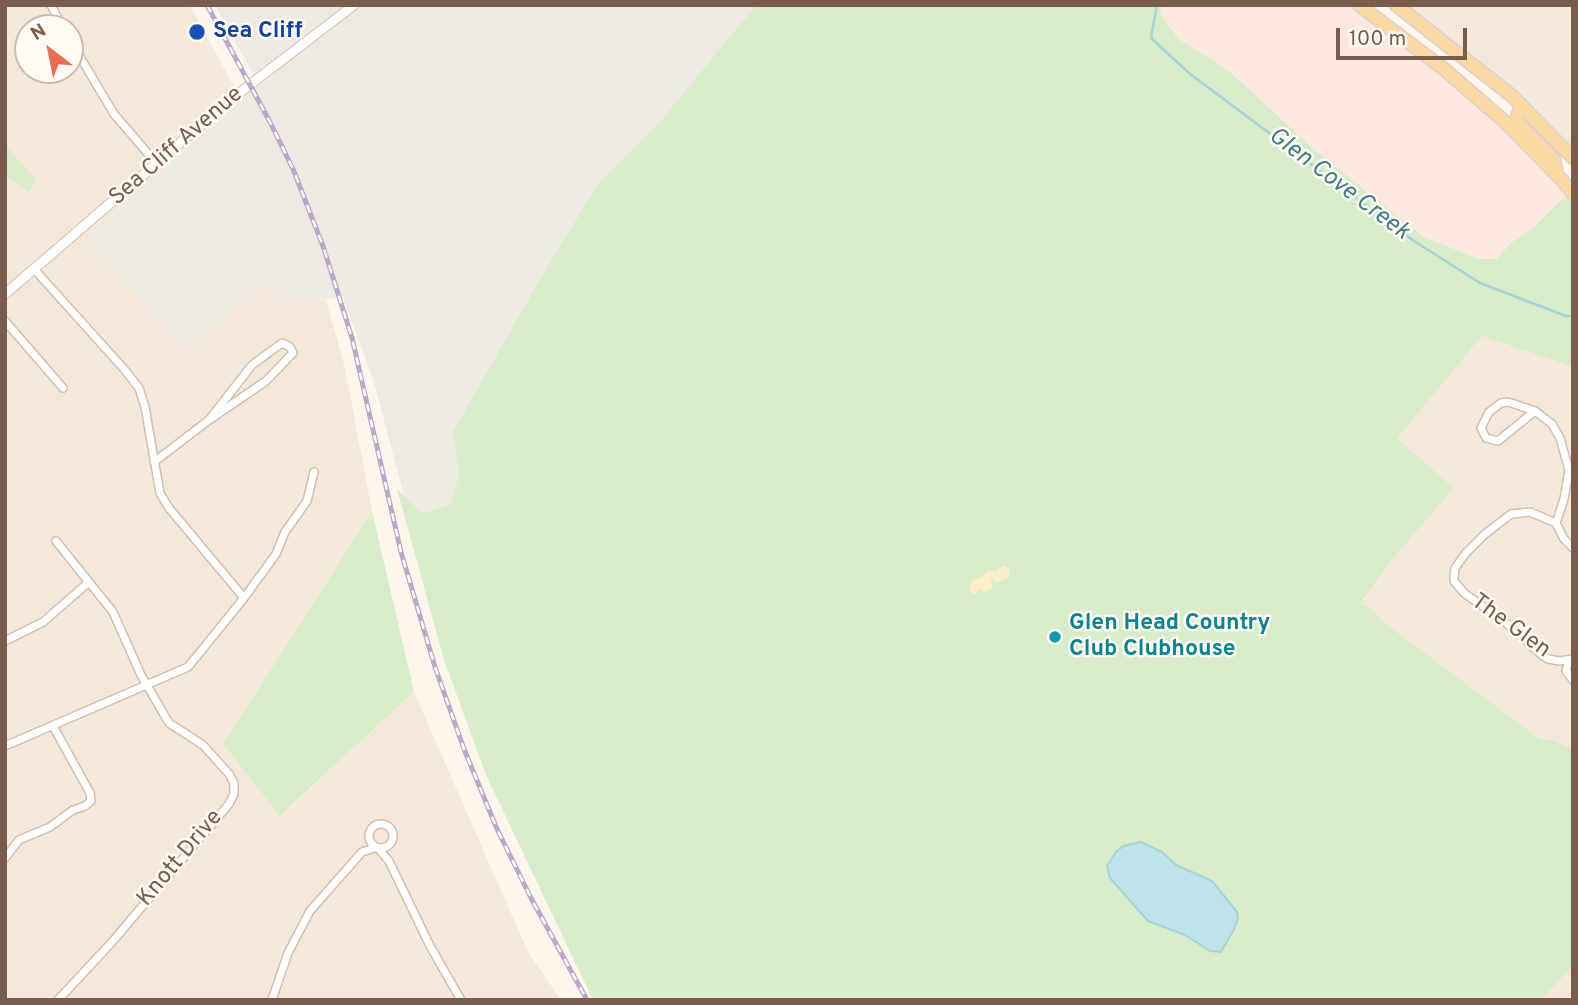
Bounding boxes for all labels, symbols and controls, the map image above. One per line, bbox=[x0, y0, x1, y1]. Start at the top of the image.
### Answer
north arrow bbox=[14, 14, 84, 84]
scale bar bbox=[1340, 14, 1471, 58]
place label: Sea Cliff bbox=[213, 18, 303, 46]
text: N bbox=[27, 19, 51, 47]
marker: Sea Cliff bbox=[187, 22, 207, 42]
text: 100 m bbox=[1349, 26, 1406, 53]
street label: Sea Cliff Avenue bbox=[105, 82, 249, 212]
water label: Glen Cove Creek bbox=[1262, 123, 1414, 247]
street label: The Glen bbox=[1465, 589, 1555, 665]
place label: Glen Head Country Club Clubhouse bbox=[1069, 610, 1270, 664]
marker: Glen Head Country Club Clubhouse bbox=[1047, 629, 1063, 645]
street label: Knott Drive bbox=[132, 805, 230, 913]

